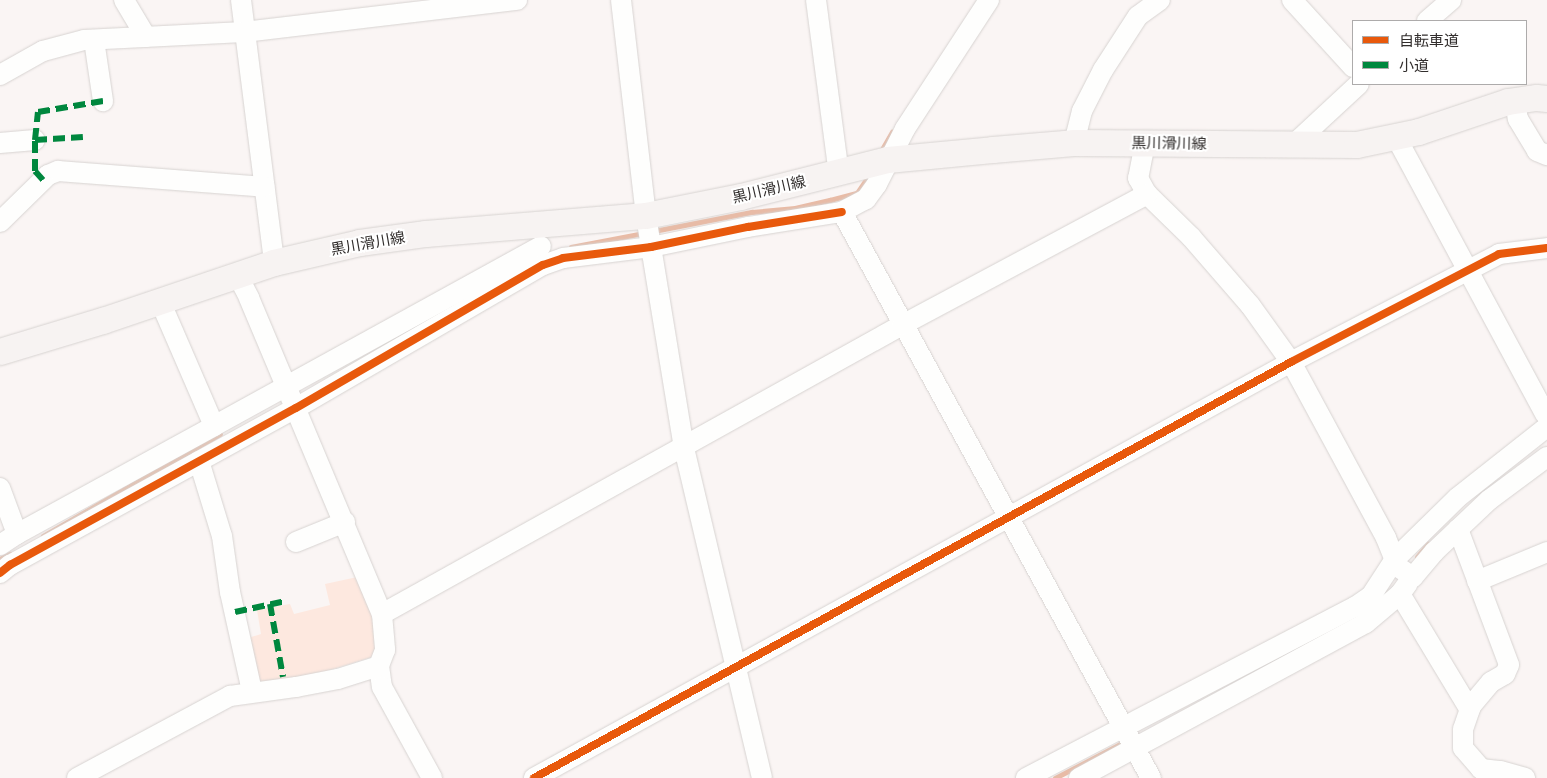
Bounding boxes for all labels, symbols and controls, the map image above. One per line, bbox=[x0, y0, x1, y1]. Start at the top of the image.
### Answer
legend bbox=[1352, 20, 1527, 85]
text: 自転車道 bbox=[1399, 32, 1459, 50]
text: 小道 bbox=[1399, 57, 1429, 75]
street label: 黒川滑川線 bbox=[1131, 134, 1207, 154]
street label: 黒川滑川線 bbox=[730, 173, 808, 207]
street label: 黒川滑川線 bbox=[330, 229, 406, 259]

